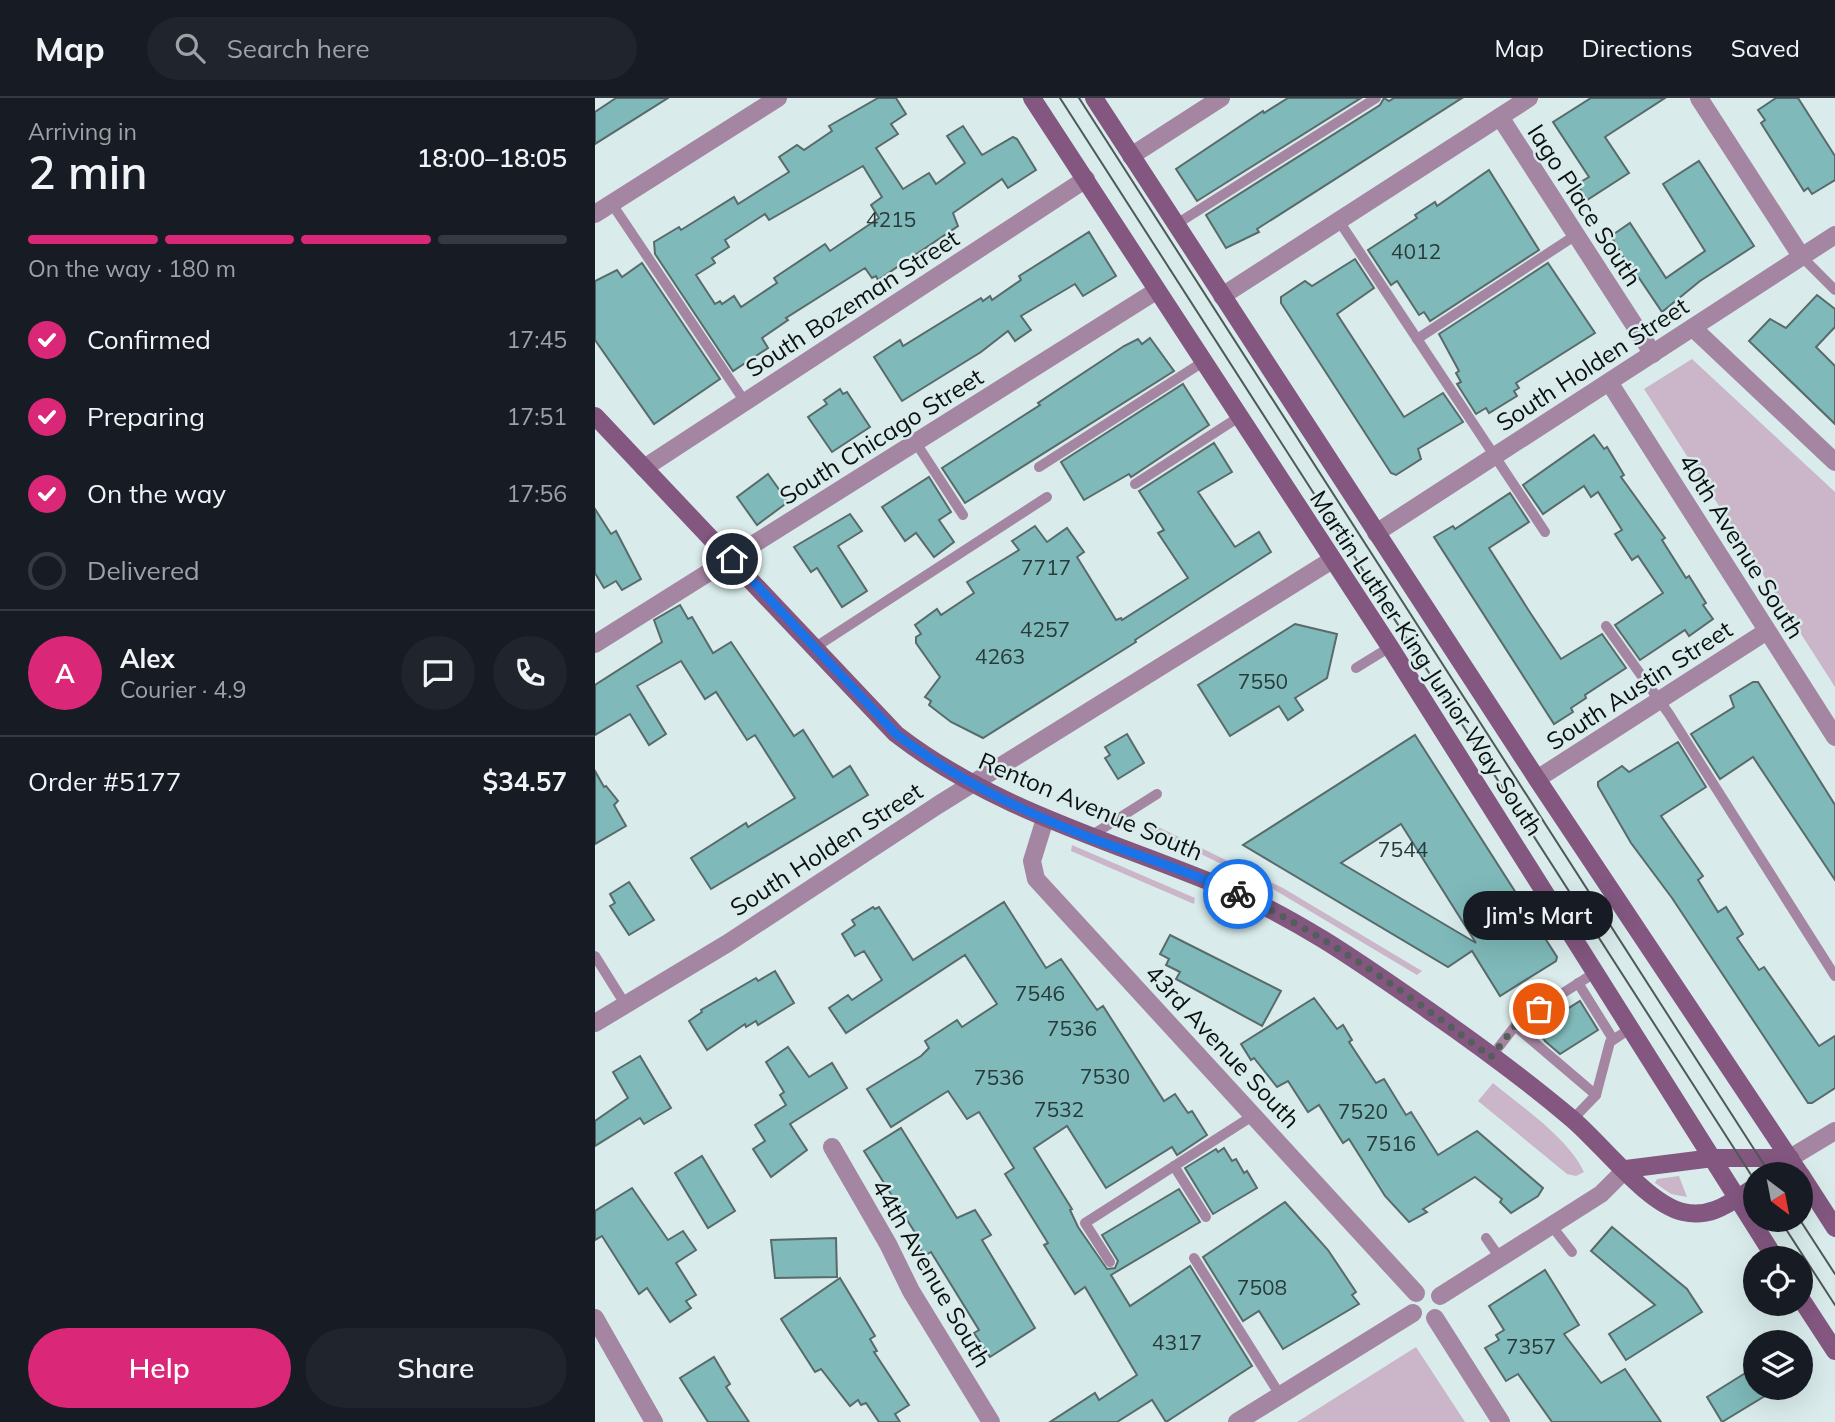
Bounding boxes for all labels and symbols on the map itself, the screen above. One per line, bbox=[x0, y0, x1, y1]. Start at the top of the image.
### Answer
street label: Iago Place South bbox=[1522, 119, 1648, 291]
house number: 4215 bbox=[866, 206, 916, 232]
street label: South Bozeman Street bbox=[740, 223, 964, 383]
house number: 4012 bbox=[1391, 238, 1441, 264]
street label: South Holden Street bbox=[1490, 291, 1694, 437]
street label: South Chicago Street bbox=[774, 361, 988, 511]
street label: 40th Avenue South bbox=[1673, 448, 1811, 644]
street label: Martin Luther King Junior Way South bbox=[1304, 485, 1550, 841]
pin bbox=[702, 529, 762, 589]
house number: 7717 bbox=[1021, 554, 1071, 580]
street label: South Austin Street bbox=[1541, 614, 1737, 756]
house number: 4257 bbox=[1020, 616, 1070, 642]
house number: 4263 bbox=[975, 643, 1025, 669]
house number: 7550 bbox=[1238, 668, 1288, 694]
street label: Renton Avenue South bbox=[974, 745, 1208, 867]
street label: South Holden Street bbox=[724, 776, 928, 922]
house number: 7544 bbox=[1378, 836, 1429, 862]
courier bbox=[1203, 859, 1273, 929]
callout: Jim's Mart bbox=[1464, 890, 1614, 939]
street label: 43rd Avenue South bbox=[1139, 958, 1307, 1134]
pin bbox=[1509, 979, 1569, 1039]
house number: 7546 bbox=[1015, 980, 1065, 1006]
house number: 7536 bbox=[1047, 1015, 1097, 1041]
house number: 7530 bbox=[1080, 1063, 1130, 1089]
house number: 7536 bbox=[974, 1064, 1024, 1090]
house number: 7532 bbox=[1034, 1096, 1084, 1122]
house number: 7520 bbox=[1338, 1098, 1388, 1124]
house number: 7516 bbox=[1366, 1130, 1416, 1156]
north arrow bbox=[1743, 1162, 1813, 1232]
street label: 44th Avenue South bbox=[866, 1174, 998, 1372]
house number: 7508 bbox=[1237, 1274, 1287, 1300]
house number: 4317 bbox=[1152, 1329, 1202, 1355]
house number: 7357 bbox=[1506, 1333, 1556, 1359]

